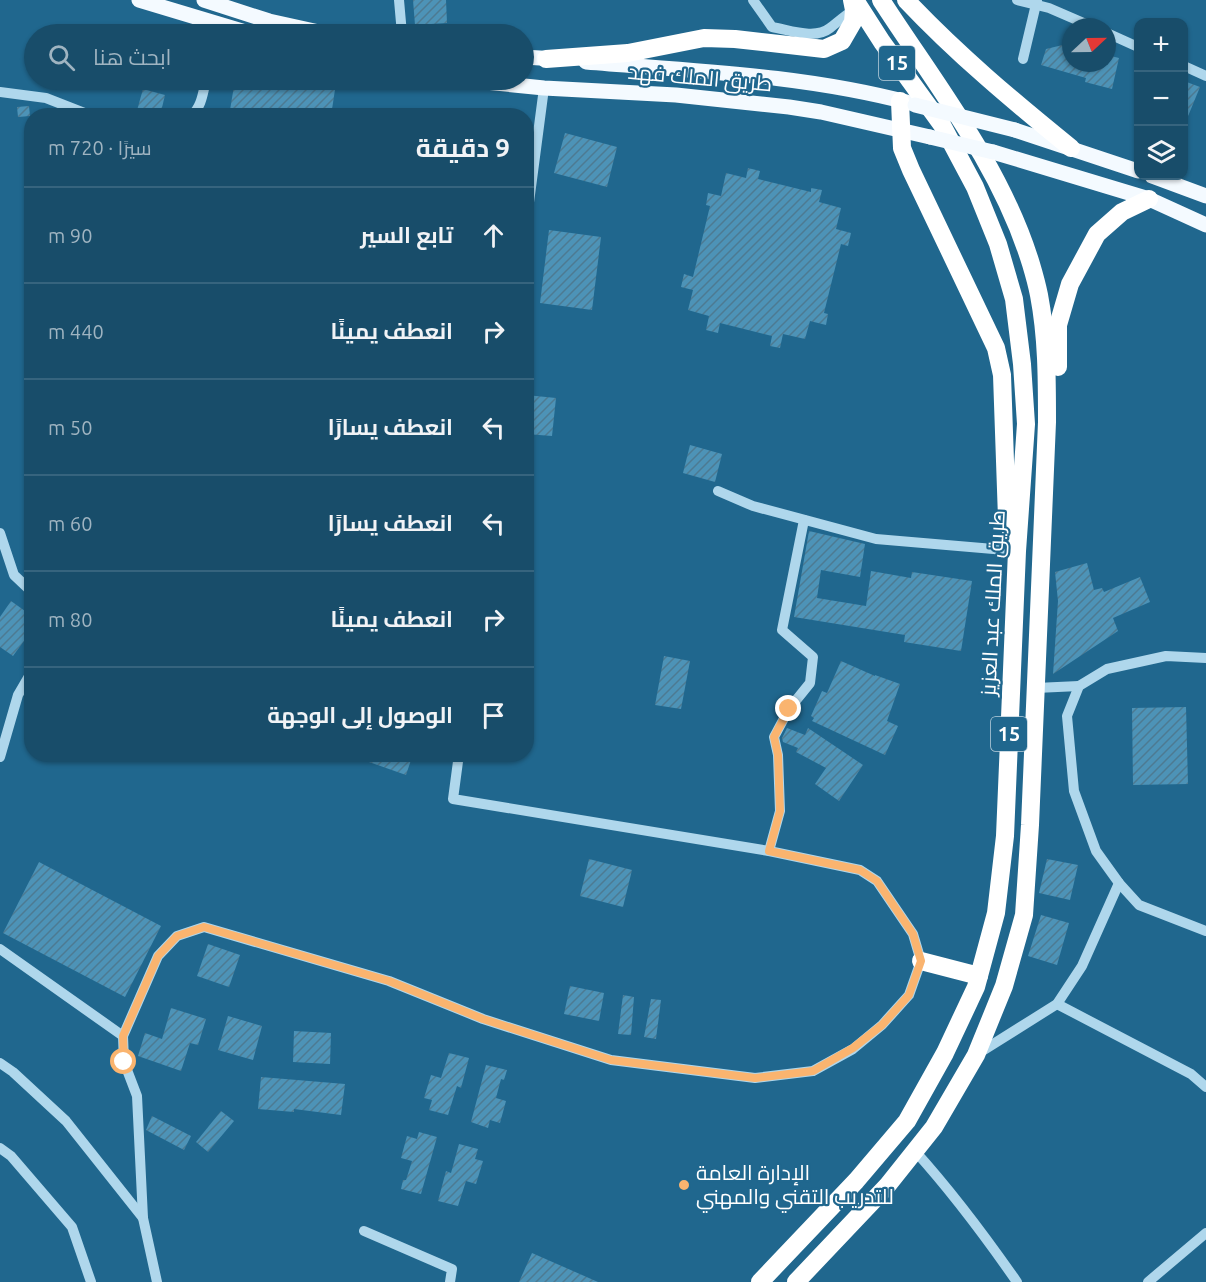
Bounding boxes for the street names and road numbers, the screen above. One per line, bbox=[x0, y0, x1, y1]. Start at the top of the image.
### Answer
road number: 15 bbox=[879, 46, 915, 80]
street label: طريق الملك فهد bbox=[627, 59, 773, 97]
street label: طريق الملك عبد العزيز bbox=[975, 509, 1011, 698]
road number: 15 bbox=[991, 717, 1027, 751]

